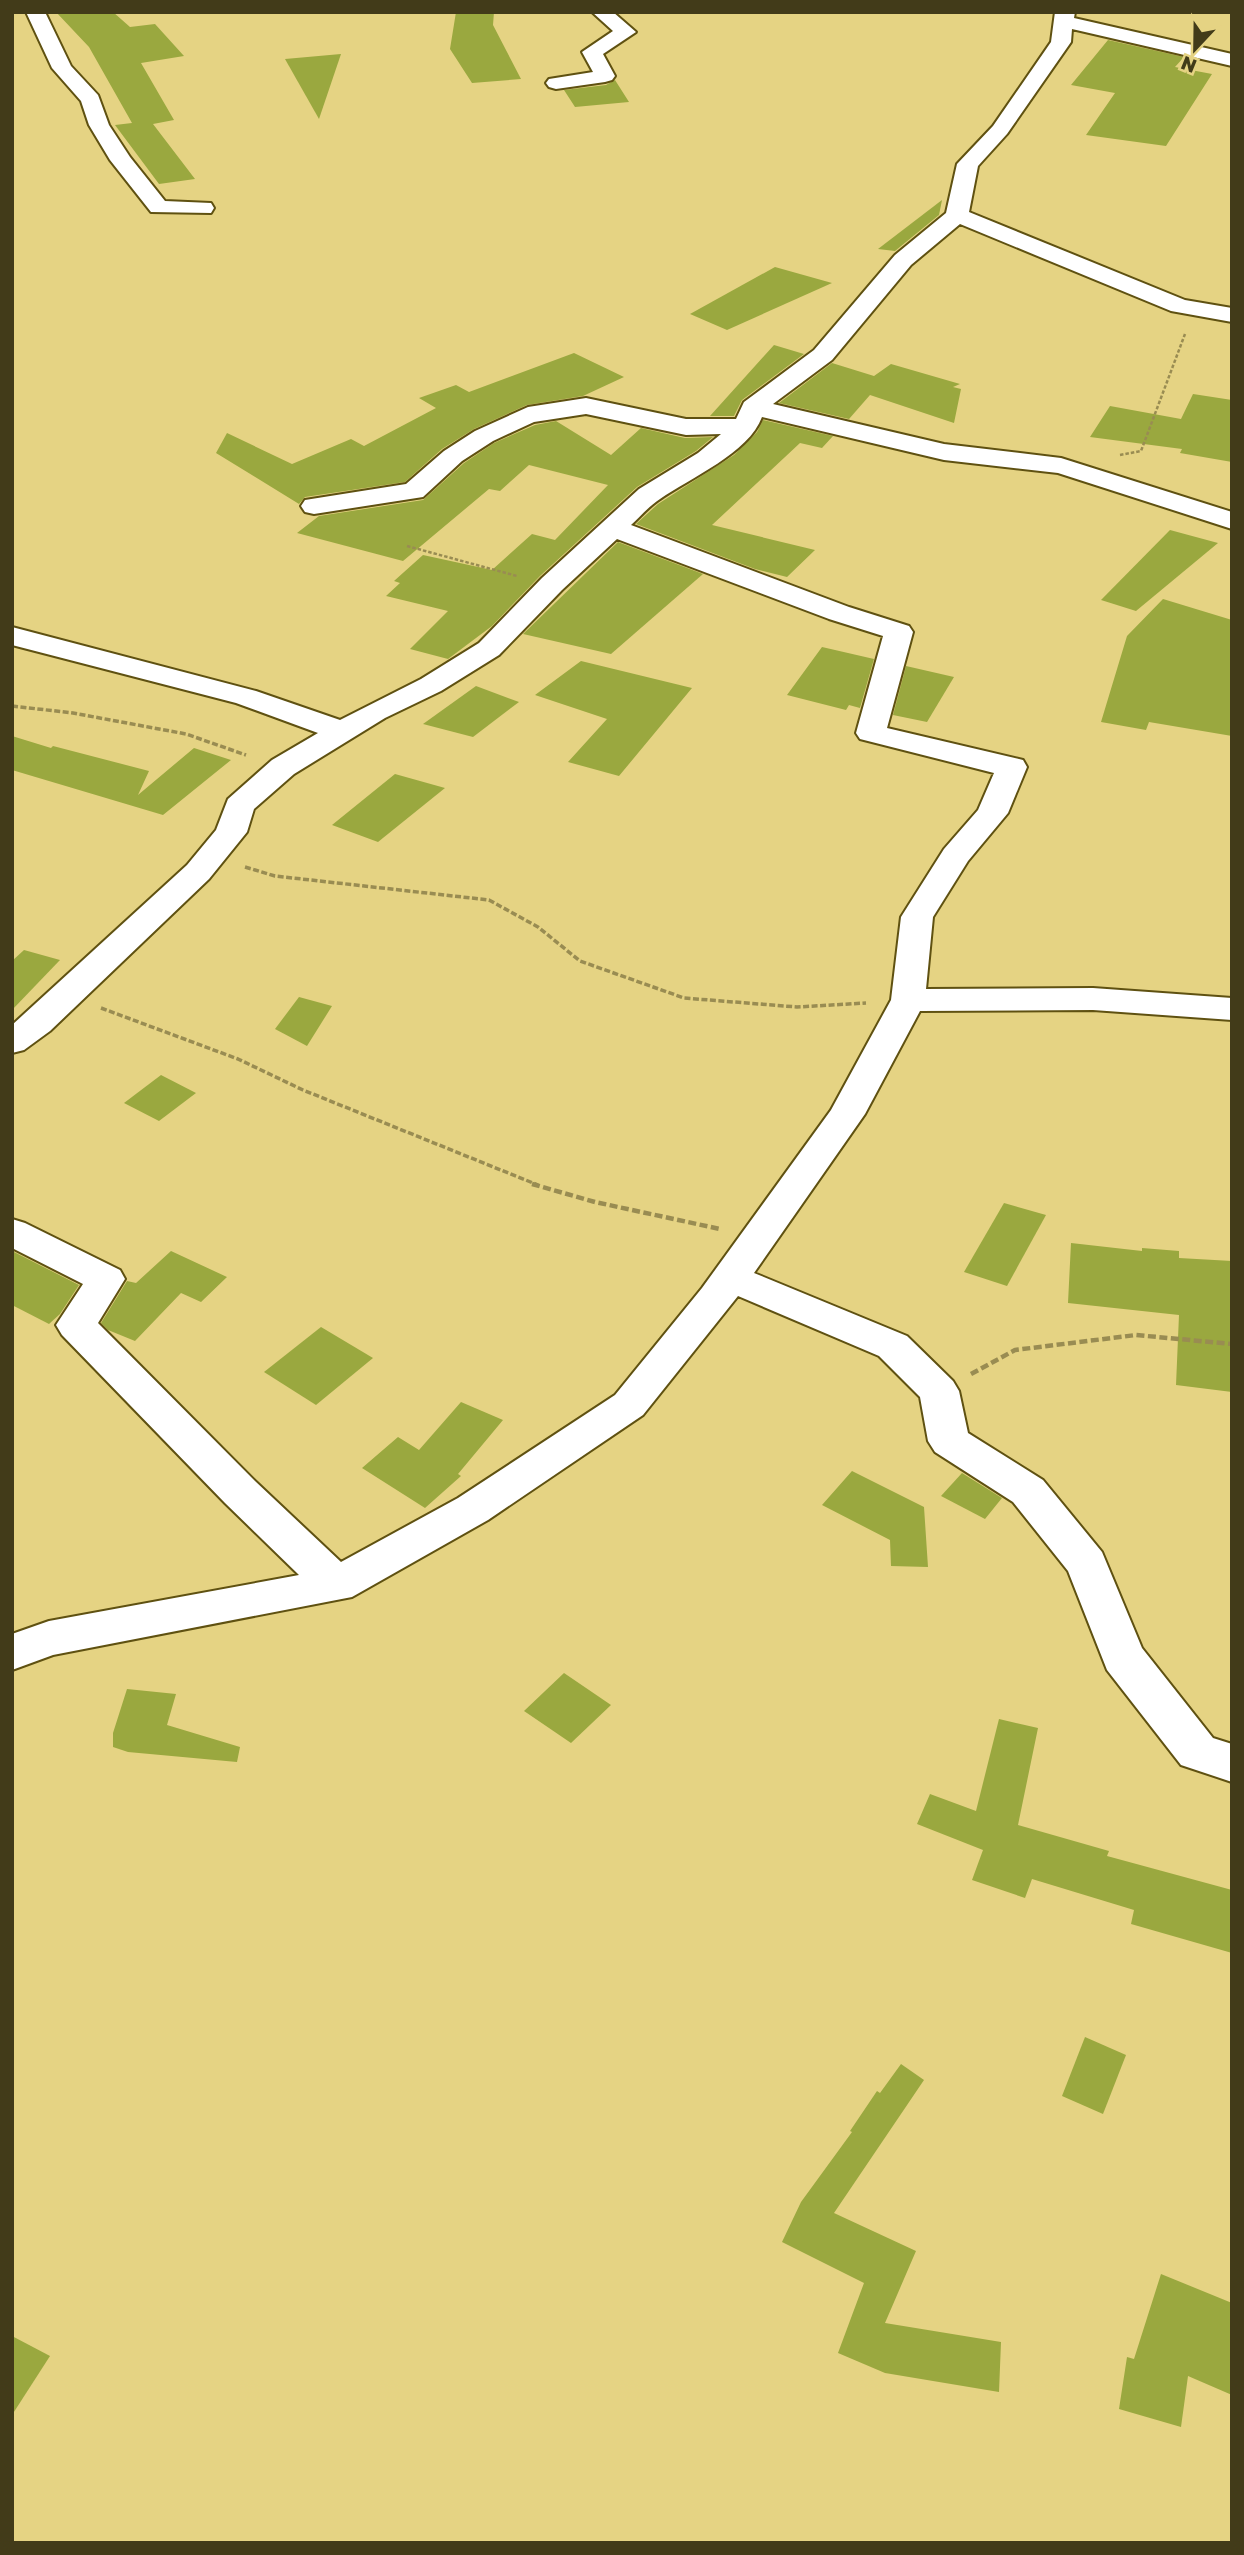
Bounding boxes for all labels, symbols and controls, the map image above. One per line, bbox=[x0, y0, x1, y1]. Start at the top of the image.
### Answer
north arrow bbox=[1160, 14, 1230, 84]
text: N bbox=[1177, 52, 1199, 79]

